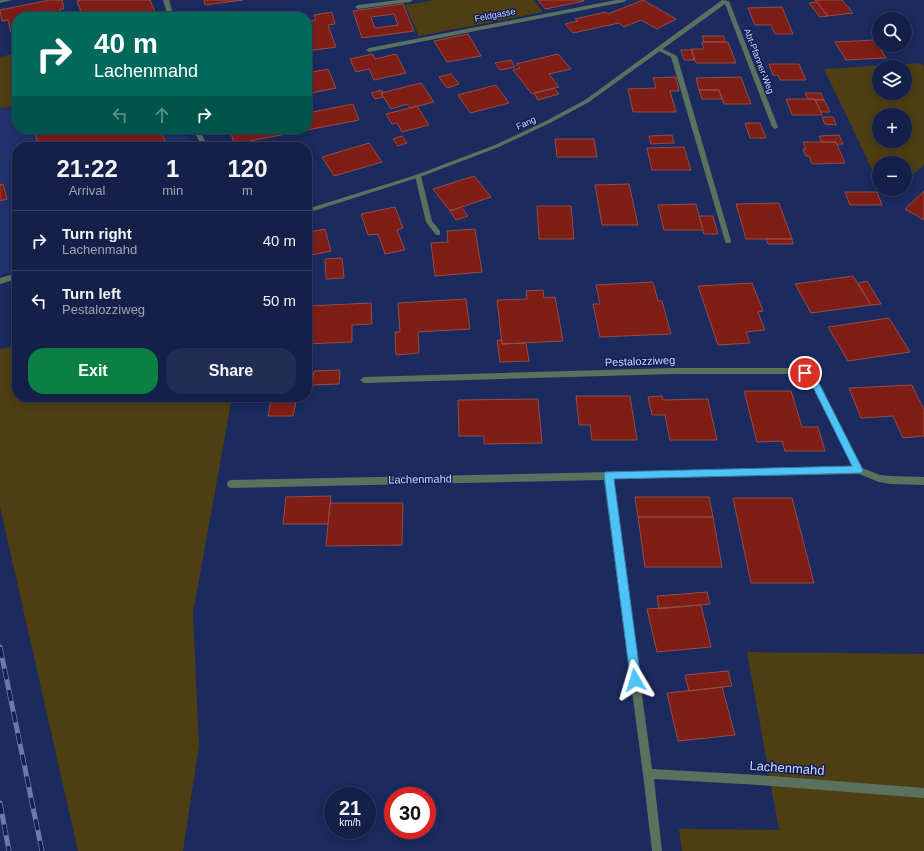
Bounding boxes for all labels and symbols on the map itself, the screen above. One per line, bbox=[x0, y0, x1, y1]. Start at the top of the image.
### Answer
street label: Feldgasse bbox=[474, 6, 516, 24]
street label: Abt-Pfanner-Weg bbox=[742, 27, 776, 95]
street label: Fang bbox=[515, 114, 537, 132]
street label: Pestalozziweg bbox=[605, 354, 675, 368]
pin bbox=[788, 356, 822, 390]
street label: Lachenmahd bbox=[388, 472, 452, 486]
position arrow bbox=[614, 659, 656, 701]
street label: Lachenmahd bbox=[749, 758, 825, 778]
speed limit sign: 30 bbox=[384, 787, 436, 839]

